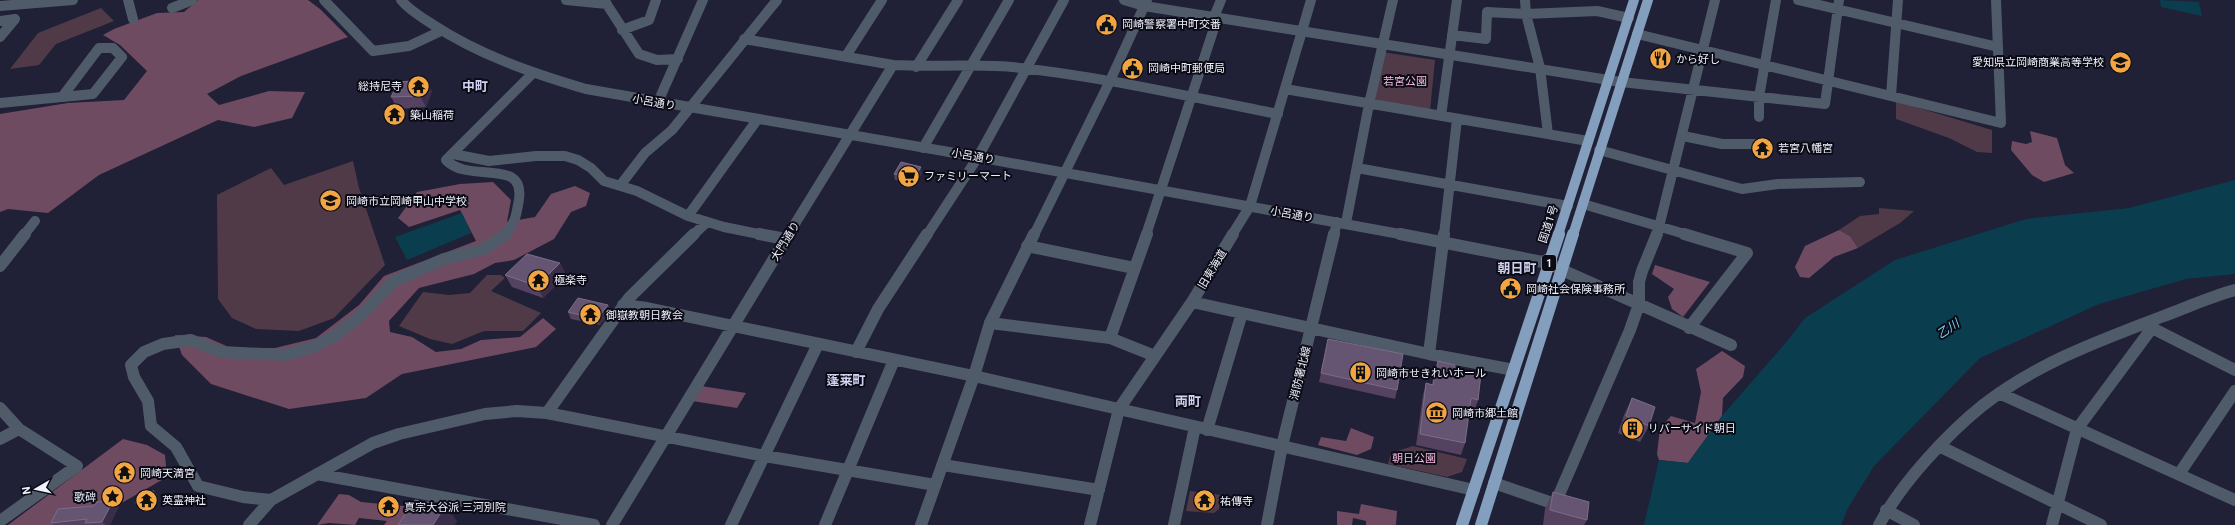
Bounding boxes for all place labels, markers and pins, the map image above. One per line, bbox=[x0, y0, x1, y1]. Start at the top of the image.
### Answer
public building icon: 岡崎警察署中町交番 bbox=[1094, 11, 1120, 37]
place label: 岡崎警察署中町交番 bbox=[1122, 18, 1221, 31]
restaurant icon: から好し bbox=[1648, 46, 1674, 72]
school or university icon: 愛知県立岡崎商業高等学校 bbox=[2107, 49, 2133, 75]
place label: から好し bbox=[1676, 53, 1720, 66]
public building icon: 岡崎中町郵便局 bbox=[1119, 55, 1145, 81]
place label: 愛知県立岡崎商業高等学校 bbox=[1972, 56, 2104, 69]
place label: 岡崎中町郵便局 bbox=[1148, 62, 1225, 75]
temple icon: 総持尼寺 bbox=[405, 73, 431, 99]
place label: 総持尼寺 bbox=[358, 80, 402, 93]
temple icon: 築山稲荷 bbox=[381, 102, 407, 128]
place label: 築山稲荷 bbox=[410, 109, 454, 122]
temple icon: 若宮八幡宮 bbox=[1750, 135, 1776, 161]
place label: 若宮八幡宮 bbox=[1778, 142, 1833, 155]
supermarket icon: ファミリーマート bbox=[896, 163, 922, 189]
place label: ファミリーマート bbox=[924, 170, 1012, 183]
school or university icon: 岡崎市立岡崎甲山中学校 bbox=[318, 188, 344, 214]
place label: 岡崎市立岡崎甲山中学校 bbox=[346, 195, 467, 208]
temple icon: 極楽寺 bbox=[525, 267, 551, 293]
place label: 極楽寺 bbox=[554, 274, 587, 287]
public building icon: 岡崎社会保険事務所 bbox=[1497, 276, 1523, 302]
place label: 岡崎社会保険事務所 bbox=[1526, 283, 1626, 296]
temple icon: 御嶽教朝日教会 bbox=[578, 302, 604, 328]
place label: 御嶽教朝日教会 bbox=[605, 309, 683, 322]
building icon: 岡崎市せきれいホール bbox=[1347, 360, 1373, 386]
place label: 岡崎市せきれいホール bbox=[1376, 367, 1486, 380]
museum icon: 岡崎市郷土館 bbox=[1423, 400, 1449, 426]
place label: 岡崎市郷土館 bbox=[1452, 407, 1518, 420]
building icon: リバーサイド朝日 bbox=[1619, 415, 1645, 441]
place label: リバーサイド朝日 bbox=[1648, 422, 1736, 435]
temple icon: 岡崎天満宮 bbox=[112, 460, 138, 486]
place label: 岡崎天満宮 bbox=[140, 467, 195, 480]
place icon: 歌碑 bbox=[99, 484, 125, 510]
temple icon: 英霊神社 bbox=[134, 487, 160, 513]
temple icon: 祐傳寺 bbox=[1192, 488, 1218, 514]
place label: 歌碑 bbox=[74, 491, 96, 504]
place label: 英霊神社 bbox=[162, 494, 206, 507]
temple icon: 真宗大谷派 三河別院 bbox=[375, 494, 401, 520]
place label: 祐傳寺 bbox=[1220, 495, 1253, 508]
place label: 真宗大谷派 三河別院 bbox=[404, 501, 506, 514]

